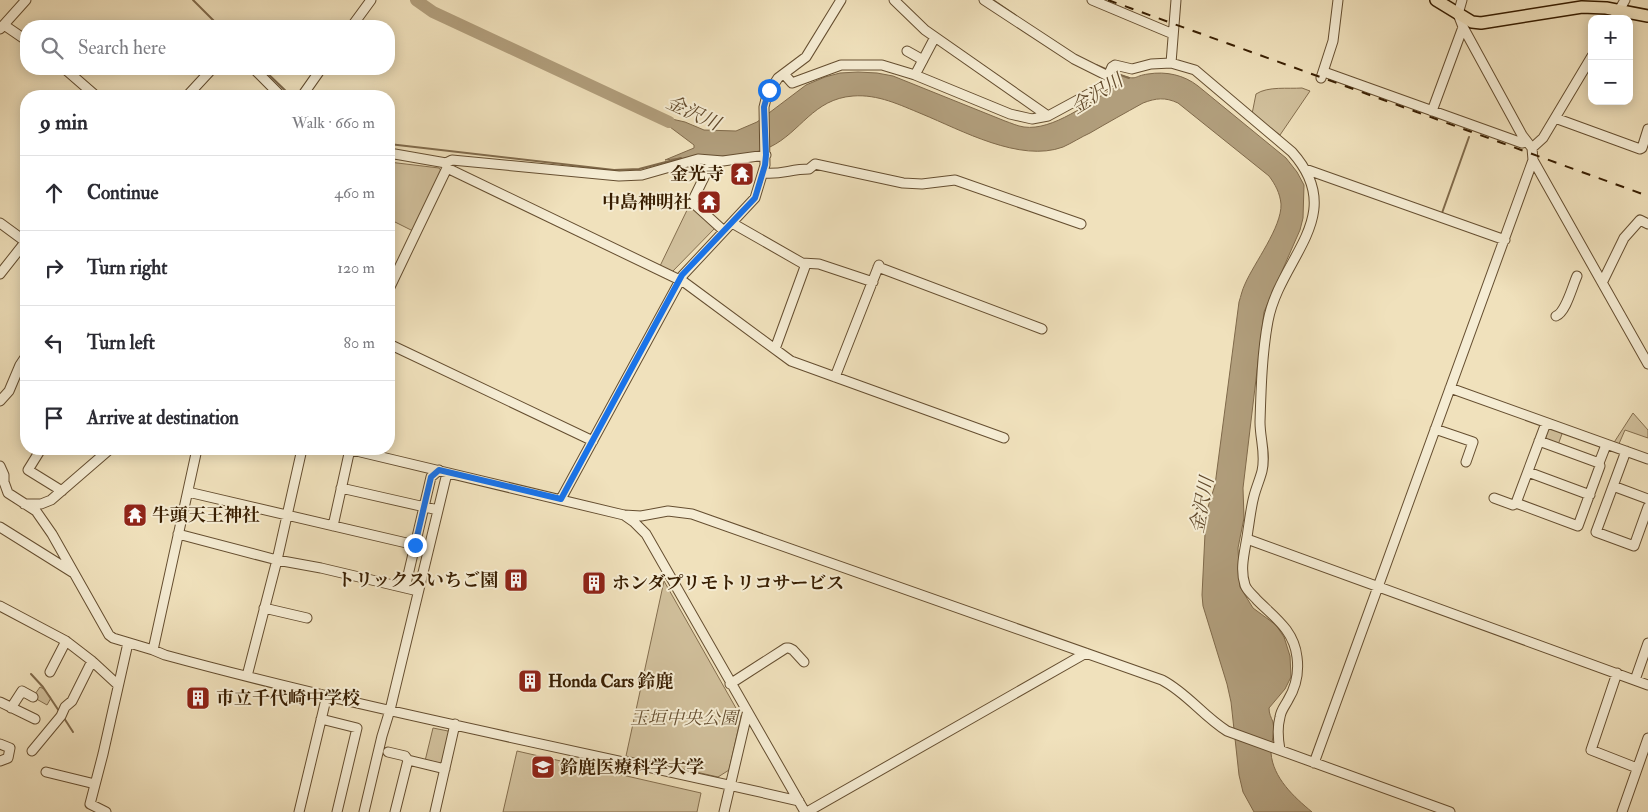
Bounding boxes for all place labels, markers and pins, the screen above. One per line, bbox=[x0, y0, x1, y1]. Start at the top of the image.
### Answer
temple icon: 金光寺 bbox=[729, 161, 755, 187]
place label: 金光寺 bbox=[670, 163, 724, 186]
temple icon: 中島神明社 bbox=[696, 189, 722, 215]
place label: 中島神明社 bbox=[602, 191, 692, 214]
temple icon: 牛頭天王神社 bbox=[122, 502, 148, 528]
place label: 牛頭天王神社 bbox=[152, 504, 260, 527]
building icon: トリックスいちご園 bbox=[503, 567, 529, 593]
place label: トリックスいちご園 bbox=[337, 569, 498, 592]
building icon: ホンダプリモトリコサービス bbox=[581, 570, 607, 596]
place label: ホンダプリモトリコサービス bbox=[612, 572, 844, 595]
building icon: Honda Cars 鈴鹿 bbox=[517, 668, 543, 694]
place label: Honda Cars 鈴鹿 bbox=[548, 670, 674, 693]
building icon: 市立千代崎中学校 bbox=[185, 685, 211, 711]
place label: 市立千代崎中学校 bbox=[216, 687, 360, 710]
school or university icon: 鈴鹿医療科学大学 bbox=[530, 754, 556, 780]
place label: 鈴鹿医療科学大学 bbox=[560, 756, 704, 779]

